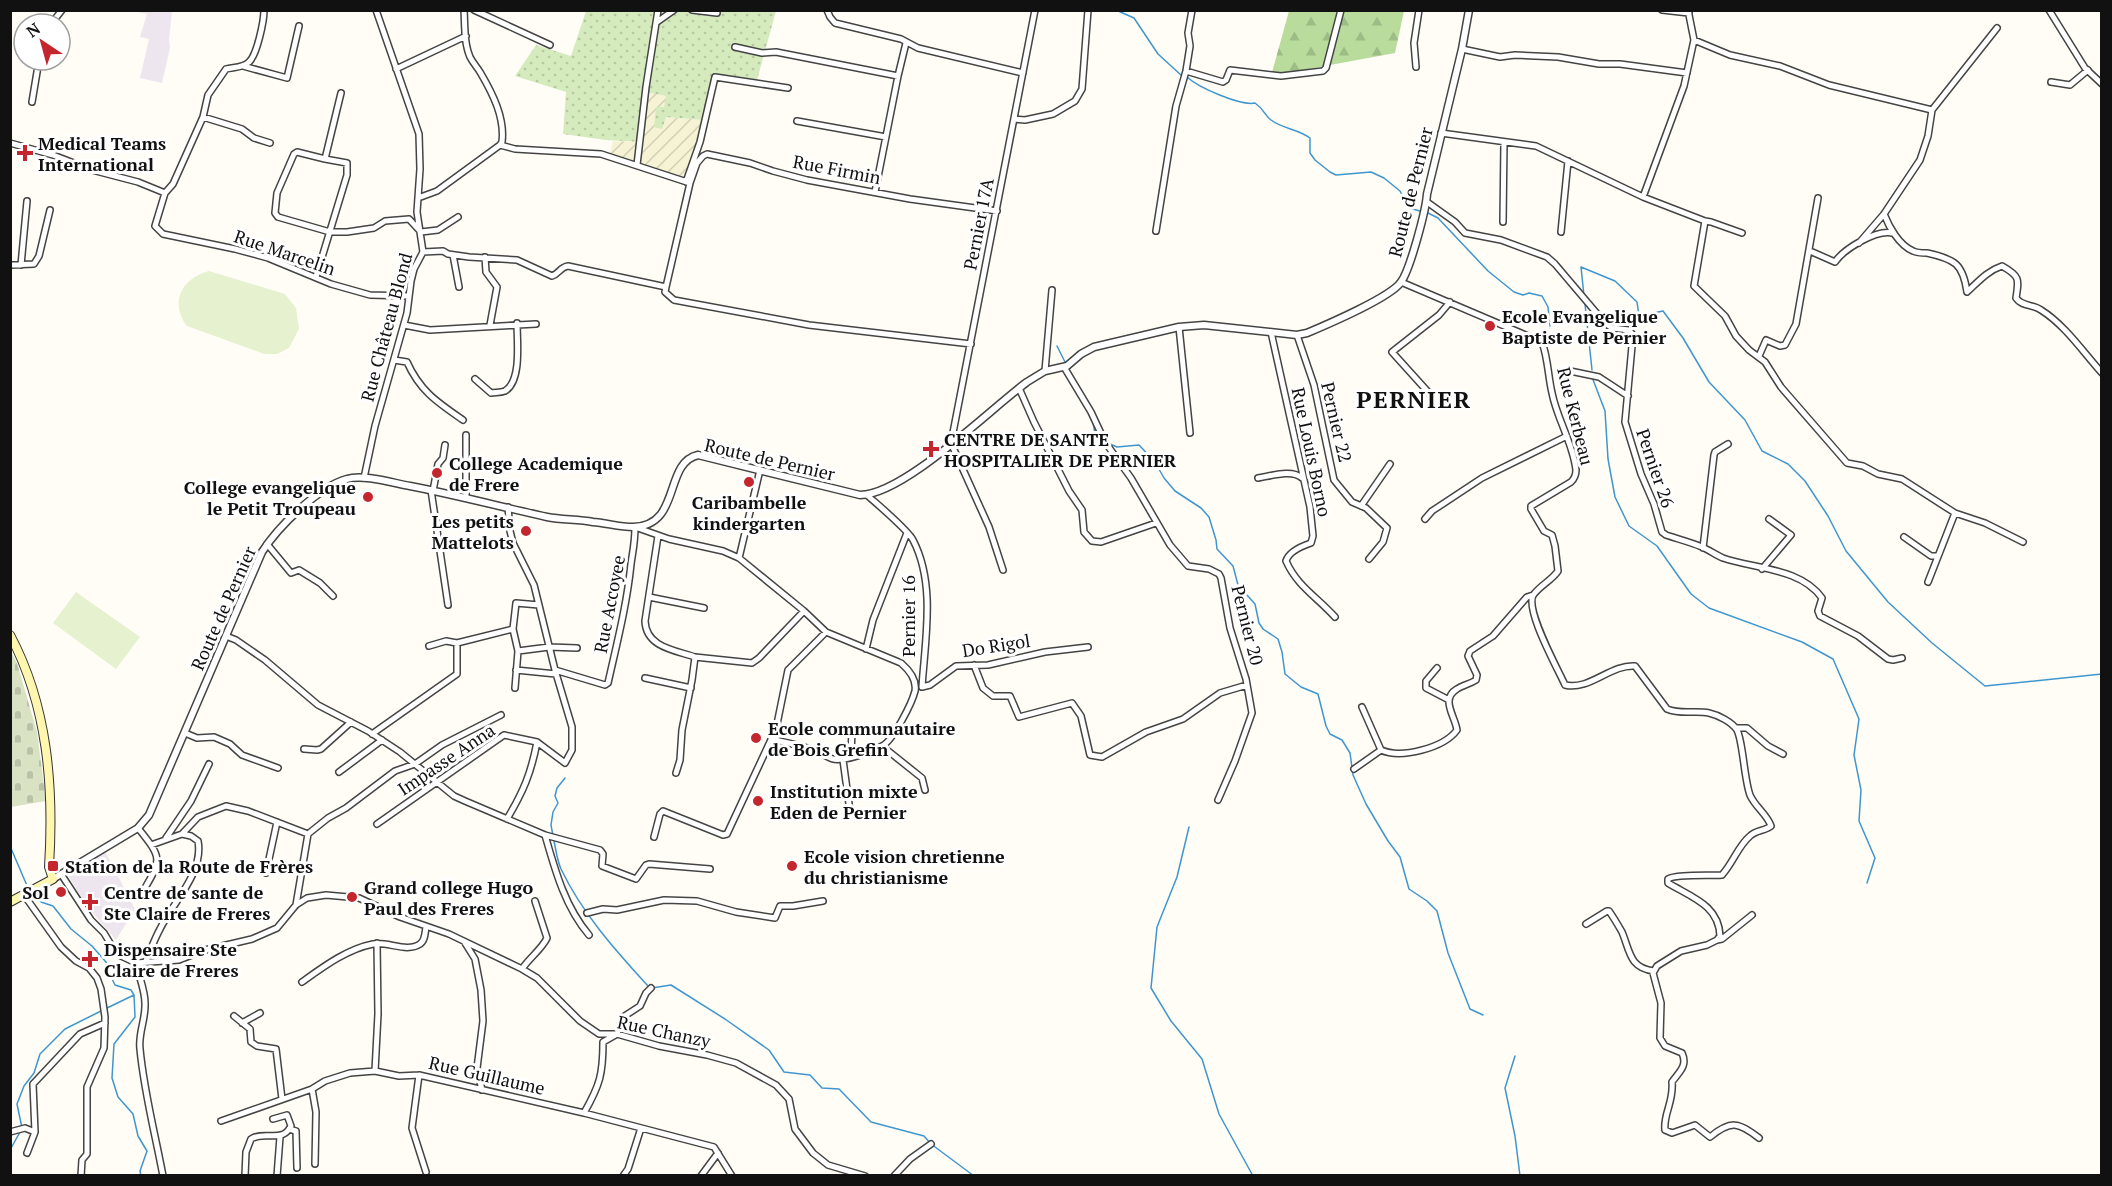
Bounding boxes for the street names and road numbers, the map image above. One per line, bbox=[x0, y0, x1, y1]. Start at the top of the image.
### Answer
street label: Route de Pernier bbox=[1382, 124, 1438, 260]
street label: Rue Firmin bbox=[791, 149, 883, 189]
street label: Pernier 17A bbox=[957, 175, 999, 272]
street label: Rue Marcelin bbox=[231, 223, 339, 281]
street label: Rue Château Blond bbox=[355, 250, 417, 404]
street label: Rue Kerbeau bbox=[1552, 364, 1600, 468]
street label: Pernier 22 bbox=[1316, 379, 1358, 465]
street label: Rue Louis Borno bbox=[1287, 385, 1337, 519]
street label: Pernier 26 bbox=[1631, 425, 1681, 511]
street label: Route de Pernier bbox=[702, 432, 838, 486]
street label: Route de Pernier bbox=[185, 542, 261, 674]
street label: Rue Accoyee bbox=[588, 553, 630, 655]
street label: Pernier 16 bbox=[896, 575, 920, 657]
street label: Pernier 20 bbox=[1226, 582, 1270, 668]
street label: Do Rigol bbox=[960, 628, 1032, 662]
street label: Impasse Anna bbox=[393, 718, 499, 800]
street label: Rue Chanzy bbox=[615, 1009, 714, 1053]
street label: Rue Guillaume bbox=[427, 1050, 547, 1100]

